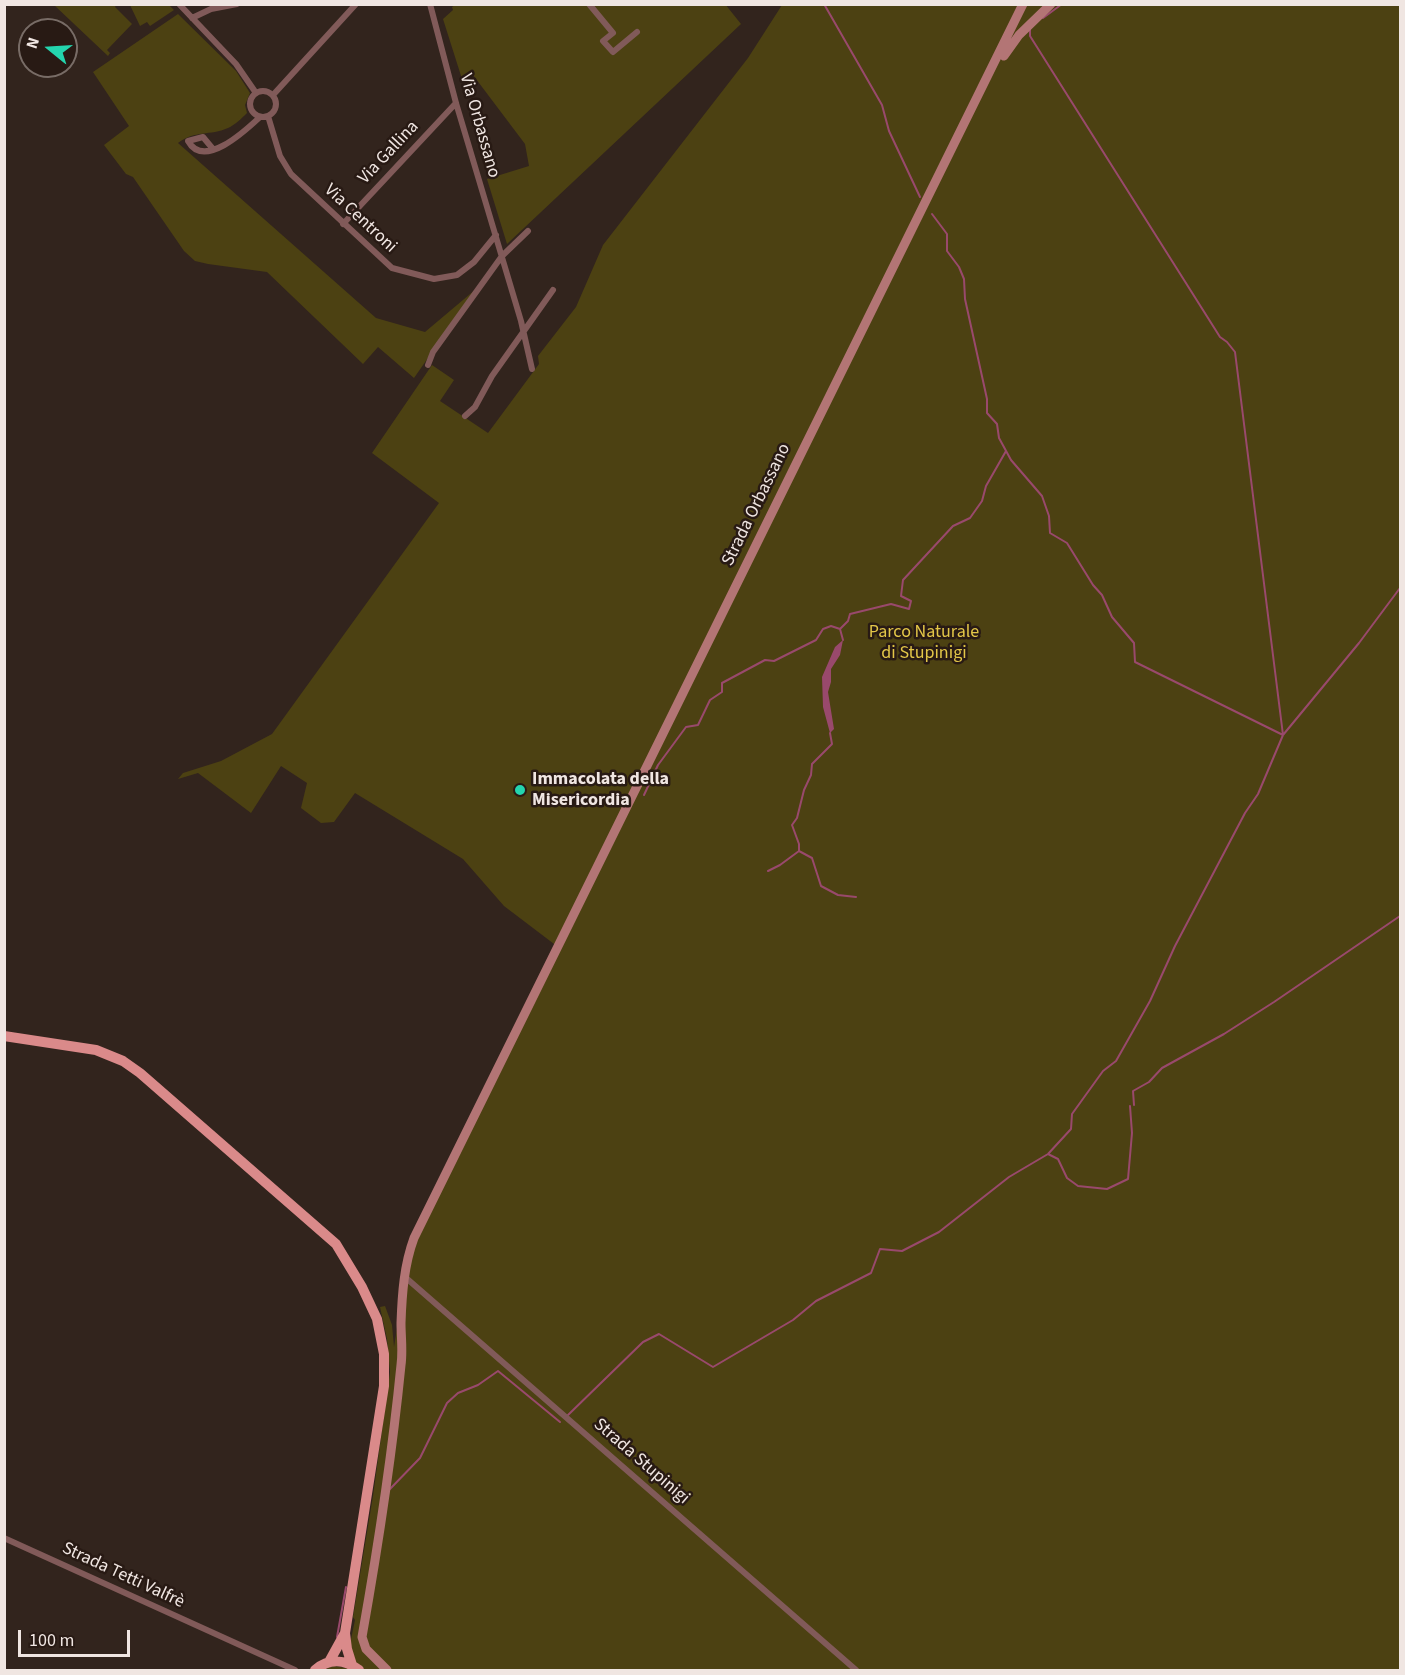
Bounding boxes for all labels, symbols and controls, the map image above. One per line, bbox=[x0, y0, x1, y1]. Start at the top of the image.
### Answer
north arrow bbox=[18, 18, 78, 78]
text: N bbox=[21, 35, 45, 52]
street label: Via Orbassano bbox=[454, 72, 504, 180]
street label: Via Gallina bbox=[354, 117, 424, 189]
street label: Via Centroni bbox=[319, 180, 401, 258]
street label: Strada Orbassano bbox=[718, 440, 796, 570]
park label: Parco Naturale di Stupinigi bbox=[869, 622, 979, 664]
place label: Immacolata della Misericordia bbox=[532, 769, 669, 812]
marker: Immacolata della Misericordia bbox=[513, 783, 527, 797]
street label: Strada Stupinigi bbox=[589, 1414, 693, 1510]
street label: Strada Tetti Valfrè bbox=[58, 1538, 188, 1614]
scale bar bbox=[21, 1618, 134, 1656]
text: 100 m bbox=[29, 1628, 74, 1653]

